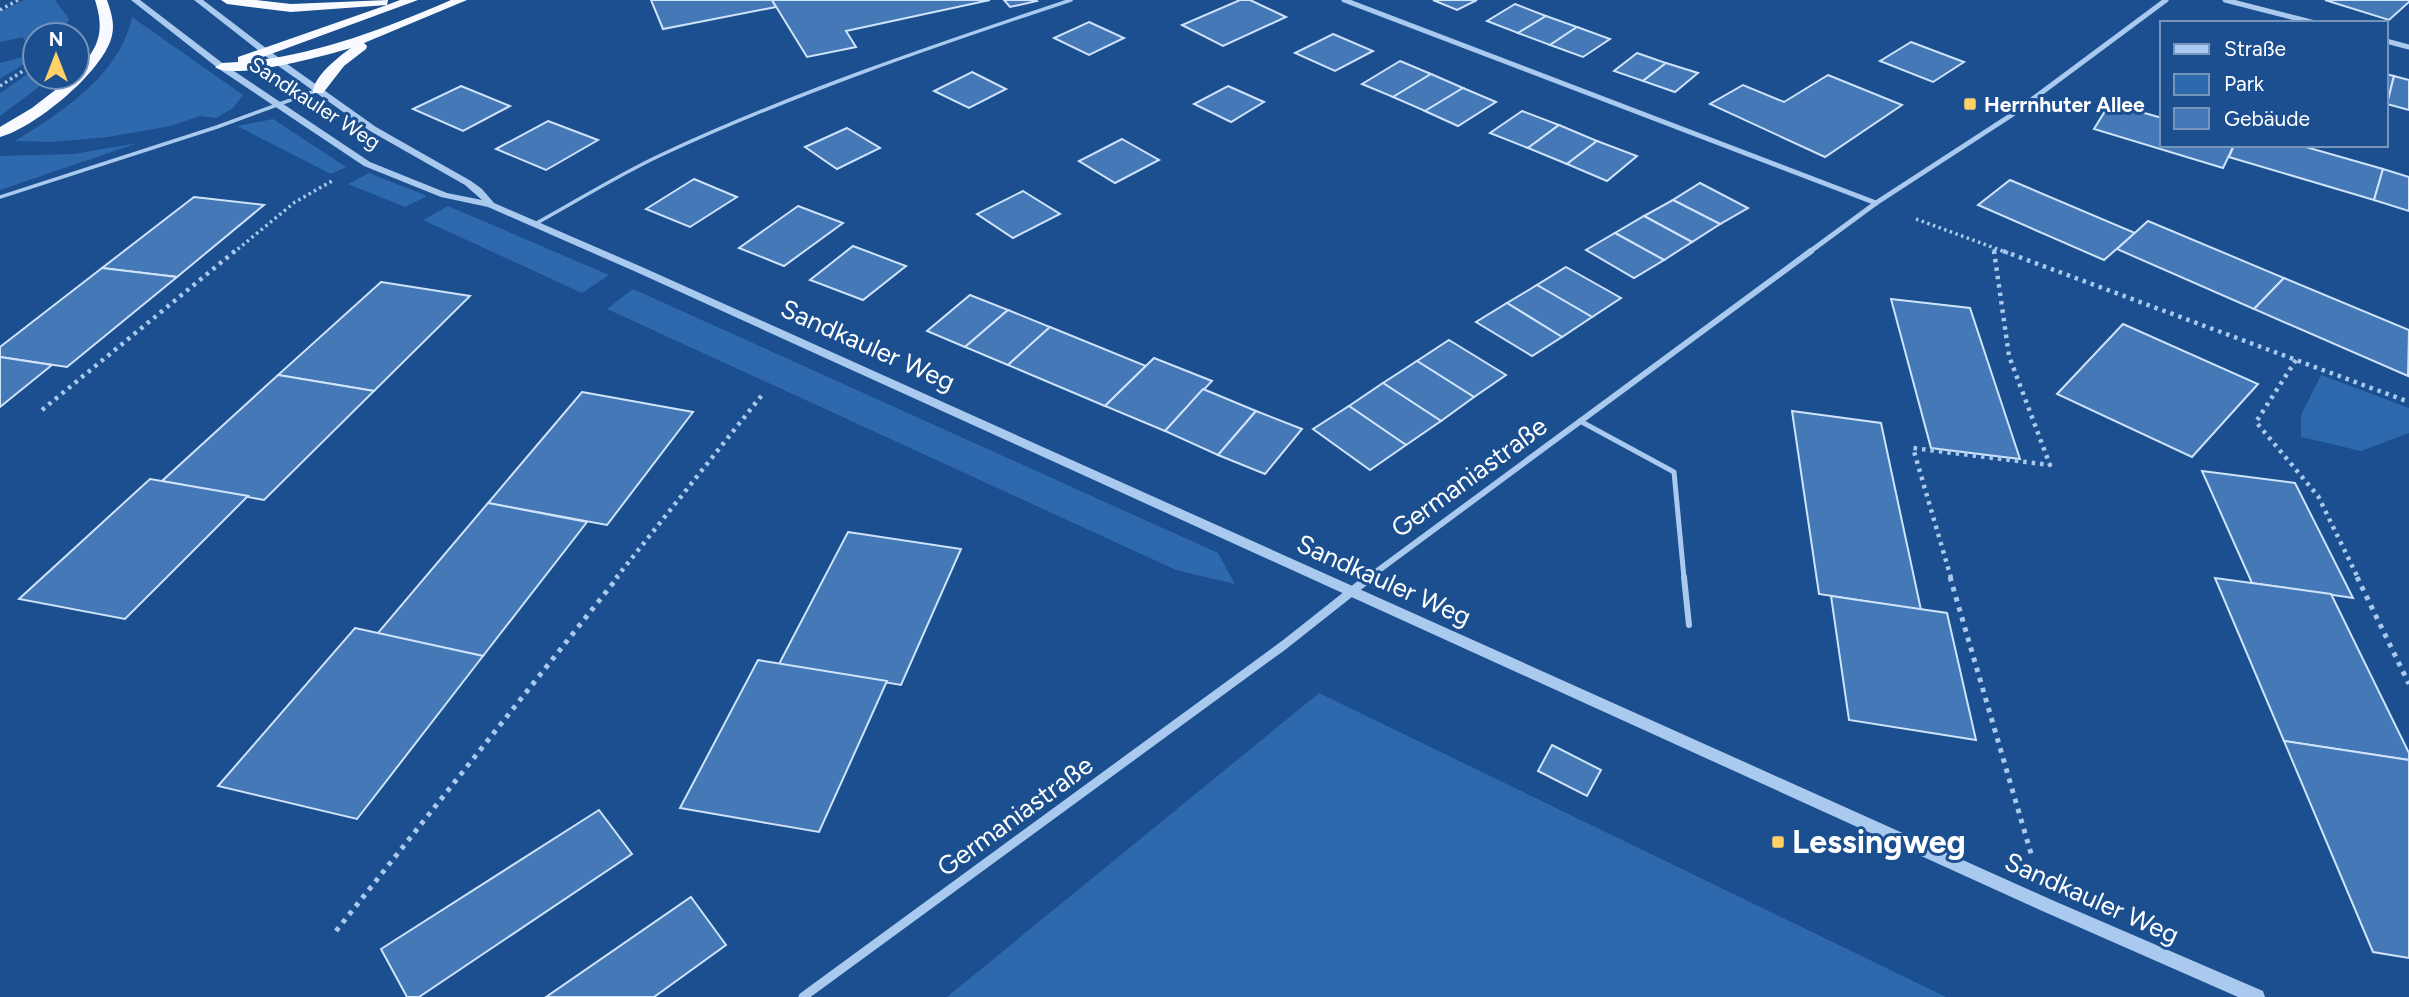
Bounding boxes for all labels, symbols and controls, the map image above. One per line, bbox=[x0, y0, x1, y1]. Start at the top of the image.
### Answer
north arrow bbox=[21, 21, 91, 91]
legend bbox=[2160, 21, 2388, 147]
text: N bbox=[49, 28, 63, 51]
text: Straße bbox=[2224, 36, 2286, 61]
street label: Sandkauler Weg bbox=[245, 51, 385, 155]
text: Park bbox=[2224, 71, 2265, 96]
place label: Herrnhuter Allee bbox=[1984, 92, 2145, 117]
marker: Herrnhuter Allee bbox=[1962, 96, 1978, 112]
text: Gebäude bbox=[2224, 106, 2310, 131]
street label: Sandkauler Weg bbox=[776, 292, 960, 398]
street label: Germaniastraße bbox=[1385, 410, 1553, 544]
street label: Sandkauler Weg bbox=[1292, 527, 1476, 633]
street label: Germaniastraße bbox=[931, 749, 1099, 883]
place label: Lessingweg bbox=[1792, 823, 1966, 861]
marker: Lessingweg bbox=[1770, 834, 1786, 850]
street label: Sandkauler Weg bbox=[2000, 845, 2184, 951]

